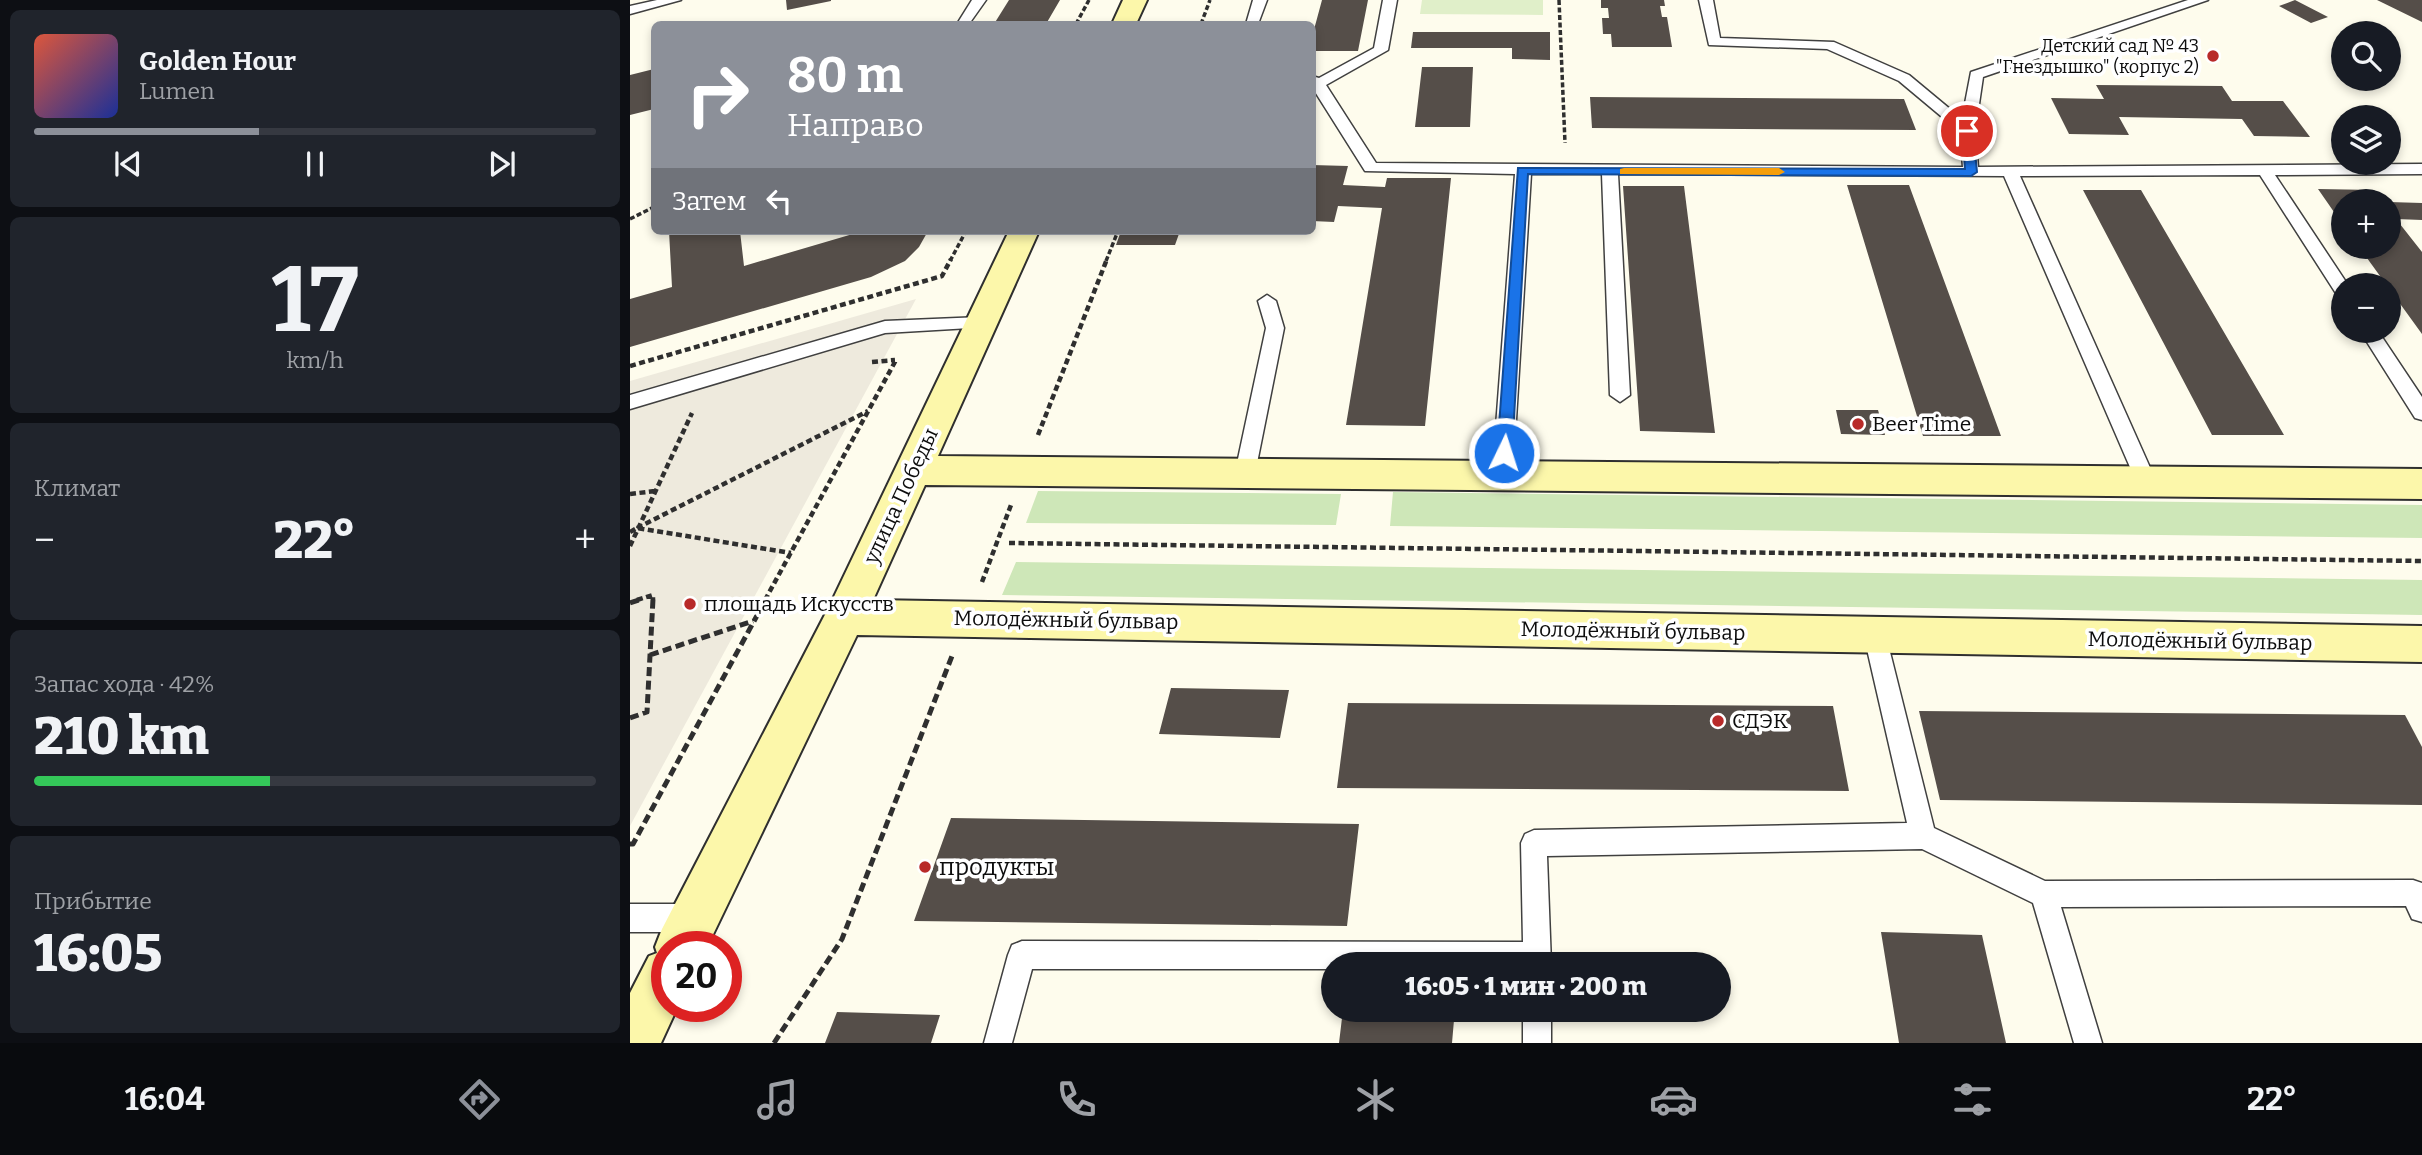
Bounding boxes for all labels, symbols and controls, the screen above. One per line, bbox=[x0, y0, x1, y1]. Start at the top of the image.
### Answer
map controls bbox=[2331, 21, 2401, 343]
button: search bbox=[2331, 21, 2401, 91]
place label: Детский сад № 43 "Гнездышко" (корпус 2) bbox=[1996, 35, 2199, 78]
text: Golden Hour bbox=[139, 46, 296, 77]
text: 80 m bbox=[787, 46, 903, 105]
marker: Детский сад № 43 "Гнездышко" (корпус 2) bbox=[2205, 48, 2221, 64]
icon: right bbox=[672, 49, 763, 140]
text: Lumen bbox=[139, 77, 215, 105]
pin bbox=[1937, 101, 1997, 161]
button: layers bbox=[2331, 105, 2401, 175]
text: Направо bbox=[787, 106, 924, 144]
icon: arrive bbox=[1948, 112, 1986, 150]
icon: previous bbox=[109, 145, 147, 183]
icon: pause bbox=[296, 145, 334, 183]
icon: next bbox=[483, 145, 521, 183]
icon: left bbox=[760, 182, 798, 220]
text: Затем bbox=[672, 186, 746, 217]
button: + bbox=[2331, 189, 2401, 259]
text: 17 bbox=[271, 246, 359, 355]
button: − bbox=[2331, 273, 2401, 343]
text: km/h bbox=[287, 346, 343, 374]
place label: Beer Time bbox=[1872, 411, 1971, 437]
position arrow bbox=[1467, 416, 1541, 490]
marker: Beer Time bbox=[1850, 416, 1866, 432]
street label: улица Победы bbox=[858, 424, 944, 569]
text: Климат bbox=[34, 474, 120, 502]
text: 22° bbox=[273, 509, 356, 572]
text: − bbox=[34, 517, 55, 563]
text: + bbox=[574, 517, 596, 563]
place label: площадь Искусств bbox=[704, 591, 894, 617]
marker: площадь Искусств bbox=[682, 596, 698, 612]
street label: Молодёжный бульвар bbox=[953, 605, 1179, 635]
street label: Молодёжный бульвар bbox=[1520, 616, 1746, 646]
street label: Молодёжный бульвар bbox=[2087, 626, 2313, 656]
text: Запас хода · 42% bbox=[34, 670, 214, 698]
text: 210 km bbox=[34, 705, 209, 768]
place label: СДЭК bbox=[1732, 708, 1788, 734]
marker: СДЭК bbox=[1710, 713, 1726, 729]
place label: продукты bbox=[939, 853, 1054, 881]
marker: продукты bbox=[917, 859, 933, 875]
text: Прибытие bbox=[34, 887, 152, 915]
text: 16:05 bbox=[34, 922, 162, 985]
speed limit sign: 20 bbox=[651, 931, 742, 1022]
text: 16:05 · 1 мин · 200 m bbox=[1405, 971, 1647, 1002]
icon: directions bbox=[455, 1075, 504, 1124]
icon: music bbox=[753, 1075, 802, 1124]
icon: phone bbox=[1052, 1075, 1101, 1124]
icon: climate bbox=[1351, 1075, 1400, 1124]
icon: car bbox=[1649, 1075, 1698, 1124]
icon: filters bbox=[1948, 1075, 1997, 1124]
text: 16:04 bbox=[125, 1080, 205, 1118]
text: 22° bbox=[2247, 1080, 2297, 1118]

